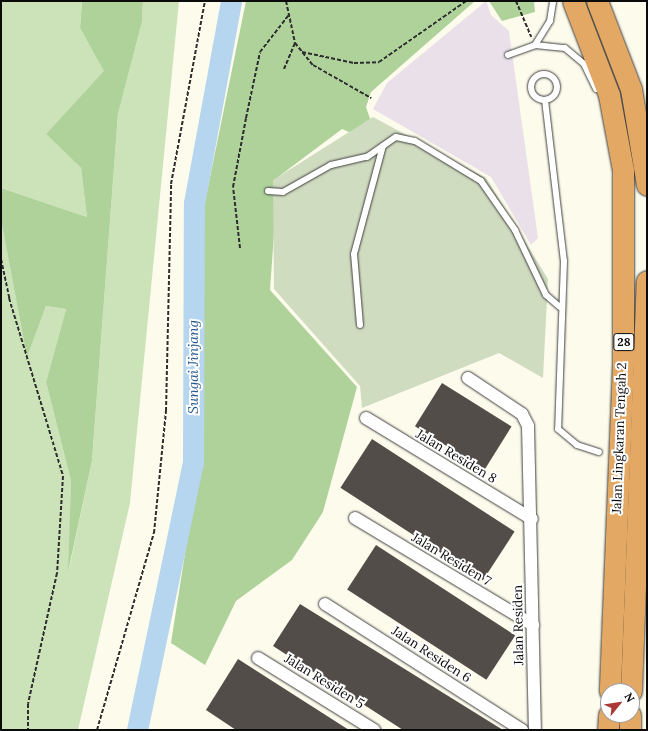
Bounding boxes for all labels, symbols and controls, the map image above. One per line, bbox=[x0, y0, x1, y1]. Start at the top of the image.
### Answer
water label: Sungai Jinjang bbox=[185, 320, 201, 414]
road number: 28 bbox=[613, 332, 635, 352]
street label: Jalan Lingkaran Tengah 2 bbox=[610, 362, 630, 514]
street label: Jalan Residen 8 bbox=[413, 427, 499, 487]
street label: Jalan Residen 7 bbox=[408, 530, 494, 590]
street label: Jalan Residen bbox=[510, 585, 528, 665]
street label: Jalan Residen 6 bbox=[388, 624, 474, 686]
street label: Jalan Residen 5 bbox=[281, 651, 367, 713]
north arrow bbox=[600, 683, 640, 723]
text: N bbox=[621, 690, 638, 705]

